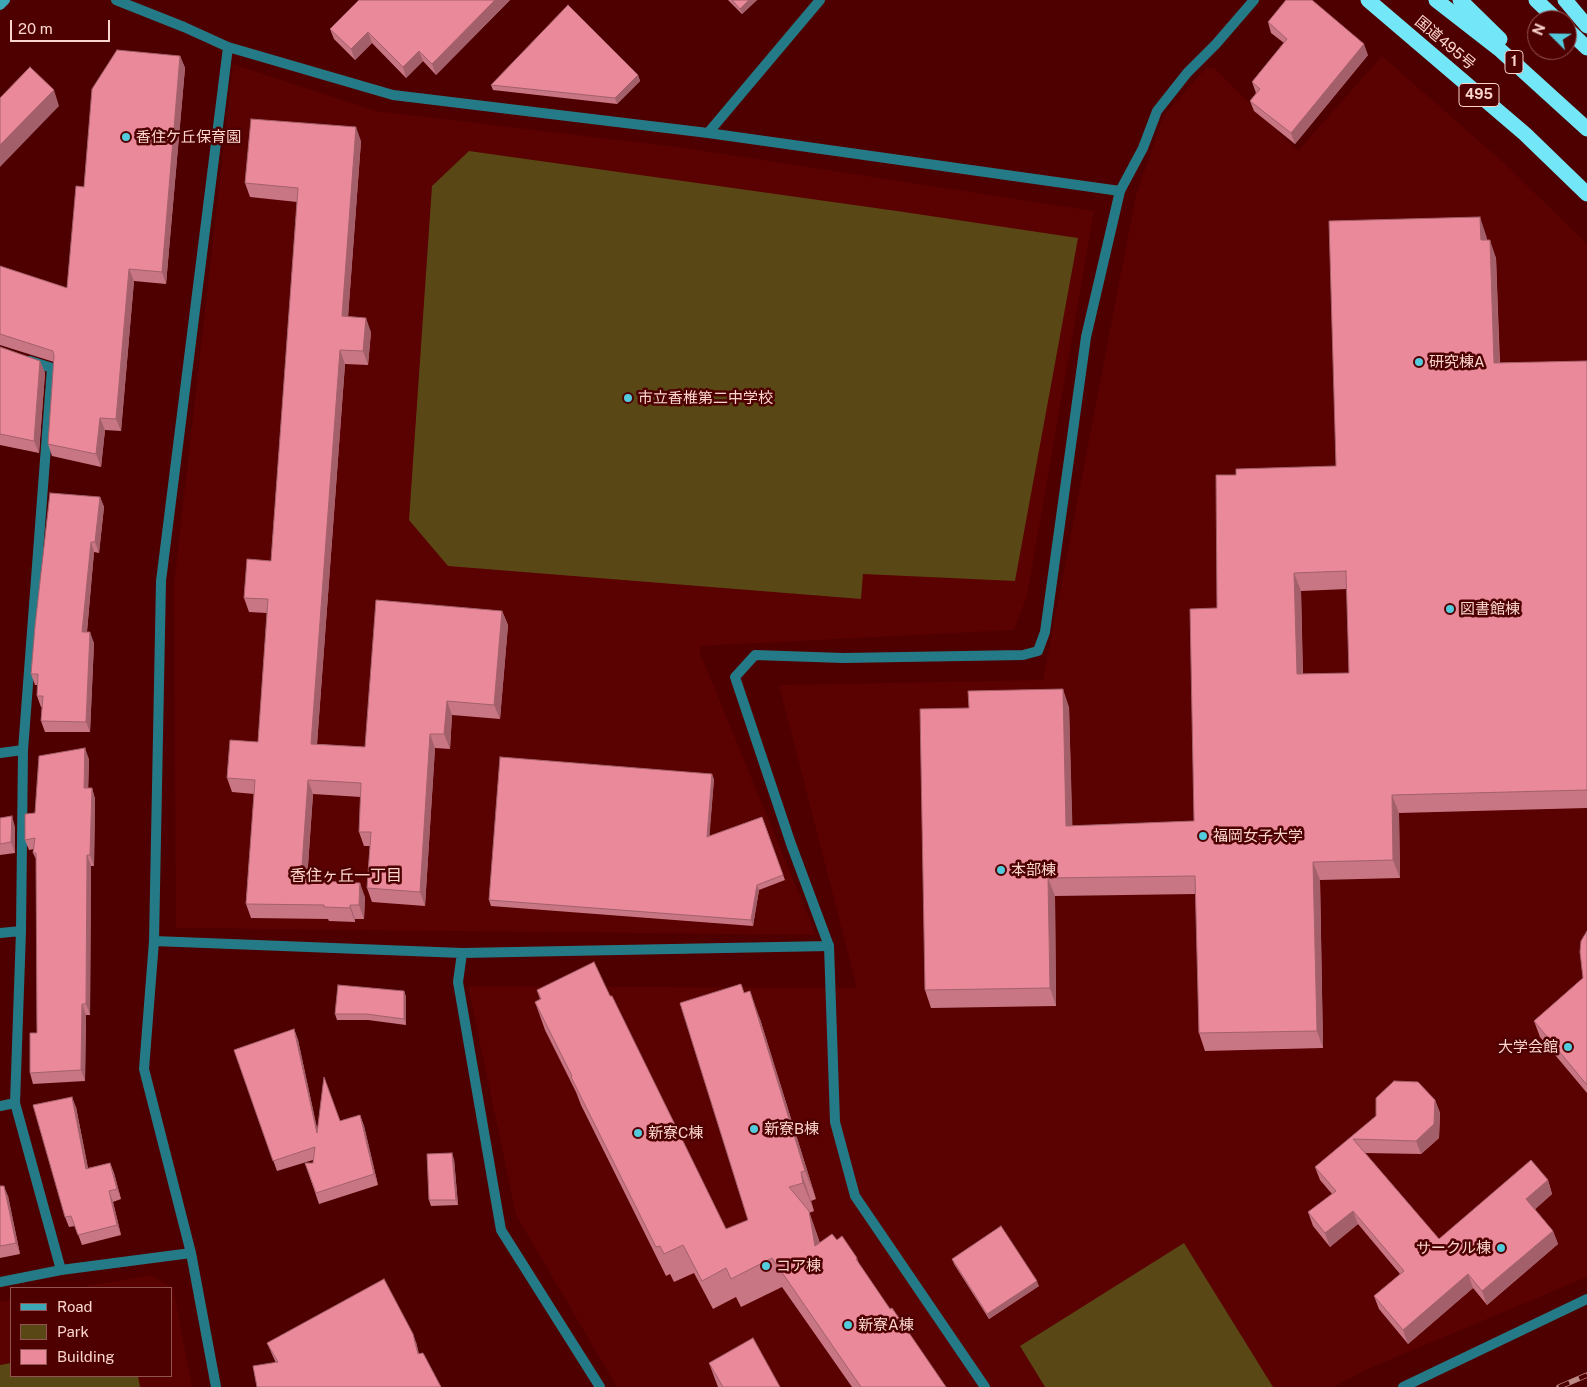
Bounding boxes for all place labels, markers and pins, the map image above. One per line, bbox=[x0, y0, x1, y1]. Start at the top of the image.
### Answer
place label: 香住ケ丘保育園 bbox=[136, 128, 241, 146]
marker: 香住ケ丘保育園 bbox=[120, 131, 132, 143]
place label: 研究棟A bbox=[1429, 353, 1485, 371]
marker: 研究棟A bbox=[1413, 356, 1425, 368]
place label: 市立香椎第二中学校 bbox=[638, 389, 773, 407]
marker: 市立香椎第二中学校 bbox=[622, 392, 634, 404]
place label: 図書館棟 bbox=[1460, 600, 1520, 618]
marker: 図書館棟 bbox=[1444, 603, 1456, 615]
place label: 福岡女子大学 bbox=[1213, 827, 1303, 845]
marker: 福岡女子大学 bbox=[1197, 830, 1209, 842]
place label: 本部棟 bbox=[1011, 861, 1056, 879]
marker: 本部棟 bbox=[995, 864, 1007, 876]
place label: 大学会館 bbox=[1498, 1038, 1558, 1056]
marker: 大学会館 bbox=[1562, 1041, 1574, 1053]
place label: 新寮B棟 bbox=[764, 1120, 819, 1138]
marker: 新寮B棟 bbox=[748, 1123, 760, 1135]
place label: 新寮C棟 bbox=[648, 1124, 703, 1142]
marker: 新寮C棟 bbox=[632, 1127, 644, 1139]
place label: サークル棟 bbox=[1416, 1239, 1491, 1257]
marker: サークル棟 bbox=[1495, 1242, 1507, 1254]
place label: コア棟 bbox=[776, 1257, 821, 1275]
marker: コア棟 bbox=[760, 1260, 772, 1272]
place label: 新寮A棟 bbox=[858, 1316, 914, 1334]
marker: 新寮A棟 bbox=[842, 1319, 854, 1331]

